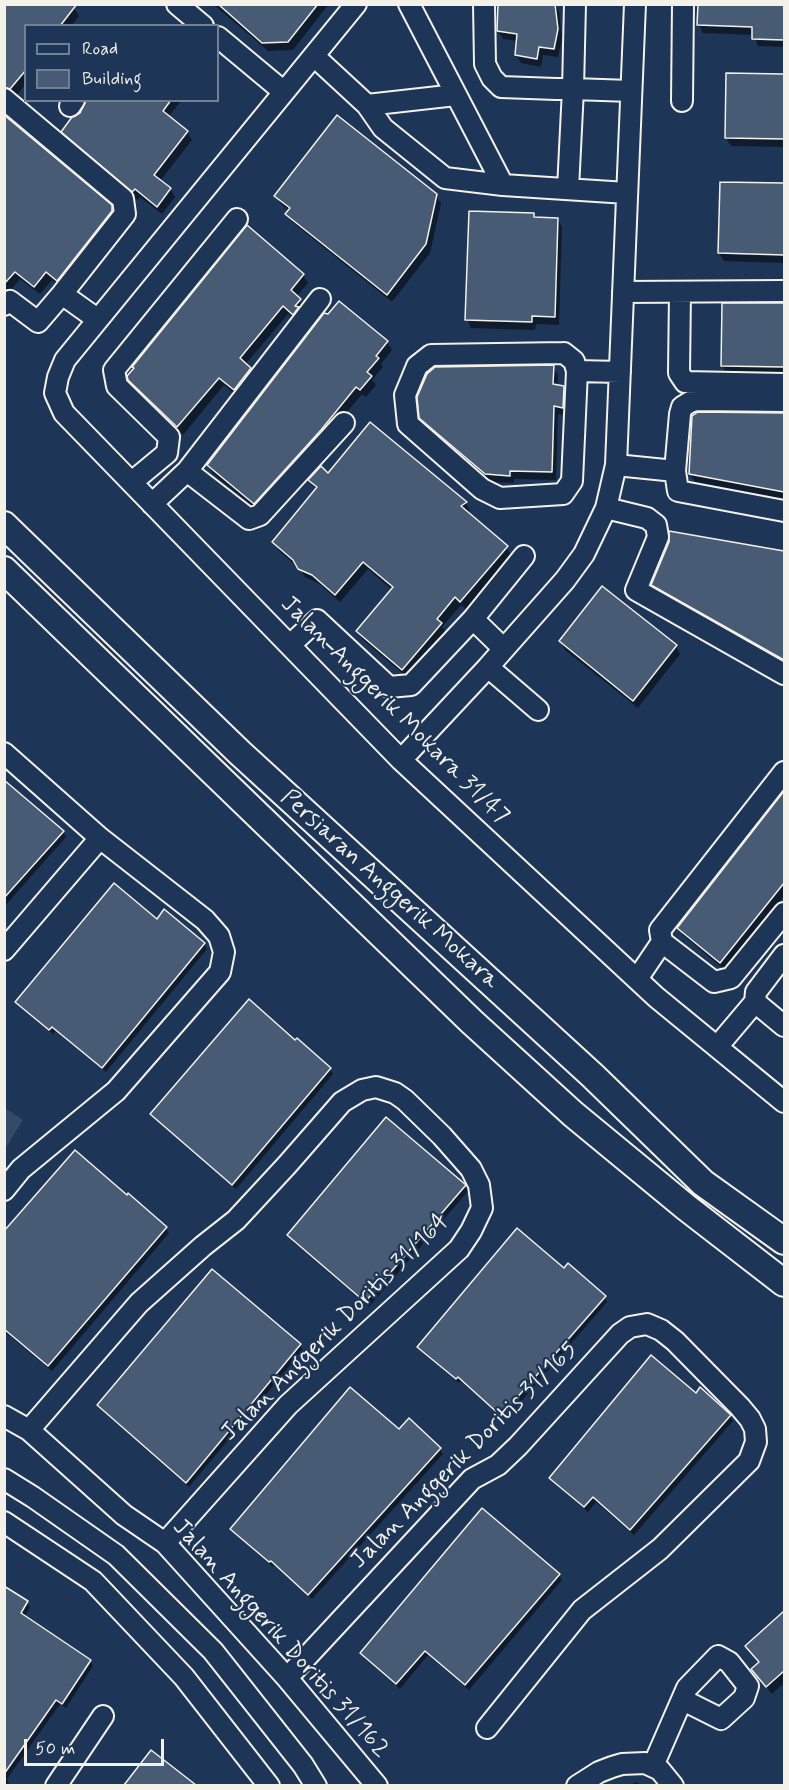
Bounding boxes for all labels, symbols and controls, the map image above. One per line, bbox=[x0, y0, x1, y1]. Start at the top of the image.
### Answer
legend bbox=[24, 24, 219, 102]
text: Road bbox=[82, 37, 118, 61]
text: Building bbox=[82, 67, 142, 91]
street label: Jalan Anggerik Mokara 31/47 bbox=[274, 591, 514, 831]
street label: Persiaran Anggerik Mokara bbox=[274, 784, 504, 996]
street label: Jalan Anggerik Doritis 31/164 bbox=[216, 1208, 456, 1448]
street label: Jalan Anggerik Doritis 31/165 bbox=[345, 1336, 585, 1576]
street label: Jalan Anggerik Doritis 31/162 bbox=[165, 1514, 395, 1764]
scale bar bbox=[27, 1727, 166, 1765]
text: 50 m bbox=[35, 1737, 75, 1761]

